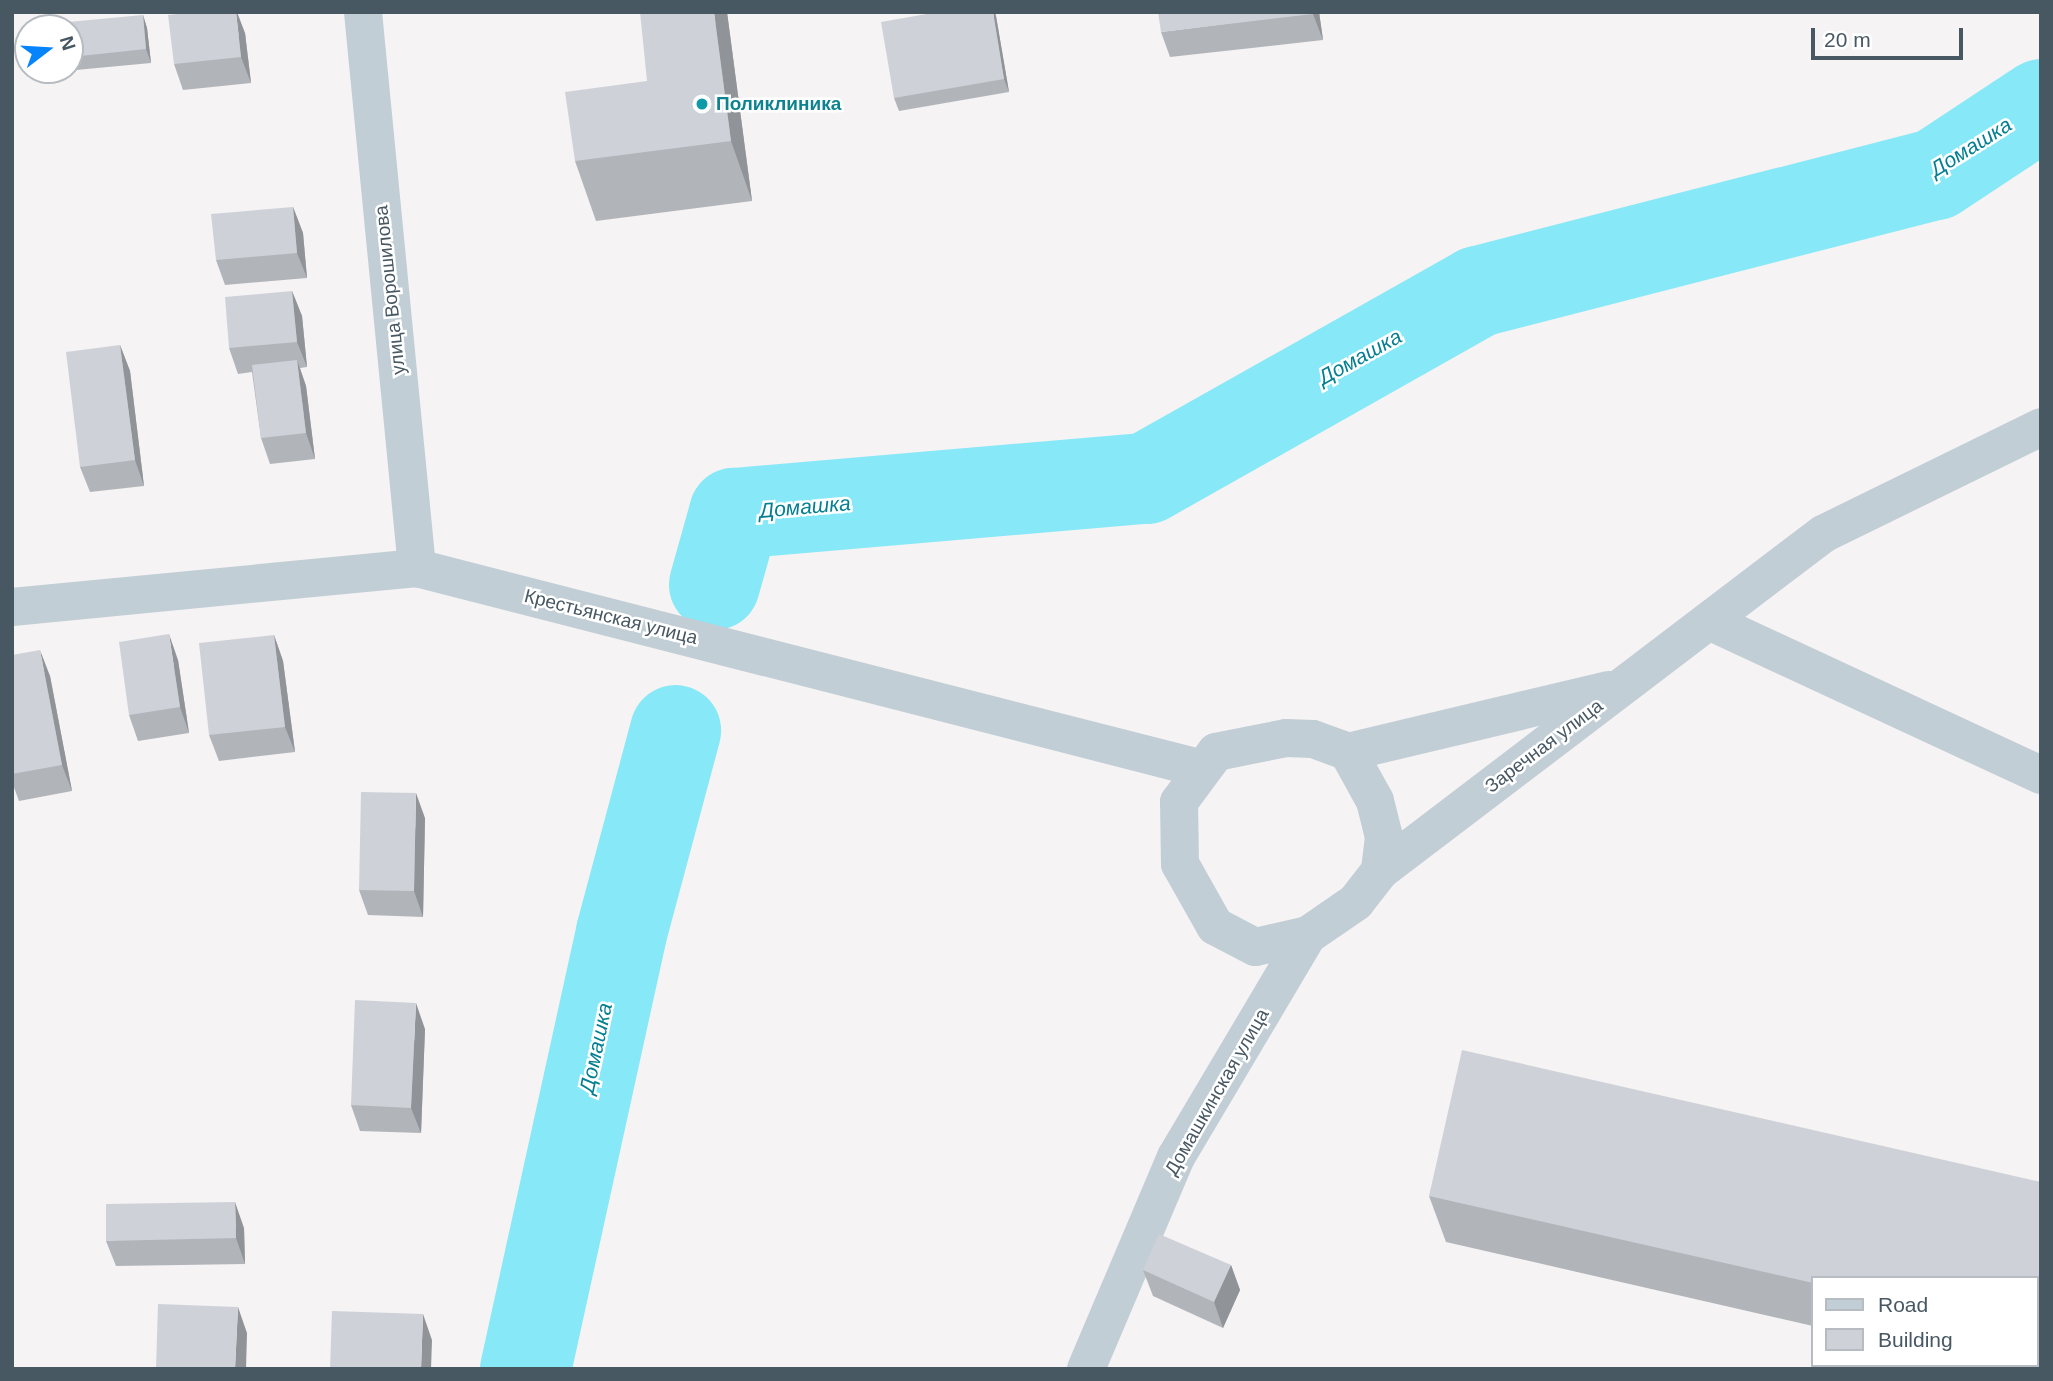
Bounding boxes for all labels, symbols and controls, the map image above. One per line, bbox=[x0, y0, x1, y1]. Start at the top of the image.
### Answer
north arrow bbox=[14, 14, 84, 84]
scale bar bbox=[1815, 14, 1967, 58]
text: 20 m bbox=[1824, 28, 1871, 51]
text: N bbox=[56, 34, 80, 53]
place label: Поликлиника bbox=[716, 93, 841, 115]
marker: Поликлиника bbox=[694, 96, 710, 112]
water label: Домашка bbox=[1925, 112, 2017, 182]
street label: улица Ворошилова bbox=[370, 204, 410, 376]
water label: Домашка bbox=[1314, 324, 1406, 390]
water label: Домашка bbox=[758, 490, 852, 524]
street label: Крестьянская улица bbox=[522, 584, 700, 650]
street label: Заречная улица bbox=[1481, 694, 1607, 798]
water label: Домашка bbox=[574, 1001, 618, 1095]
street label: Домашкинская улица bbox=[1160, 1005, 1274, 1179]
legend bbox=[1812, 1276, 2039, 1367]
text: Road bbox=[1878, 1293, 1928, 1316]
text: Building bbox=[1878, 1328, 1953, 1351]

